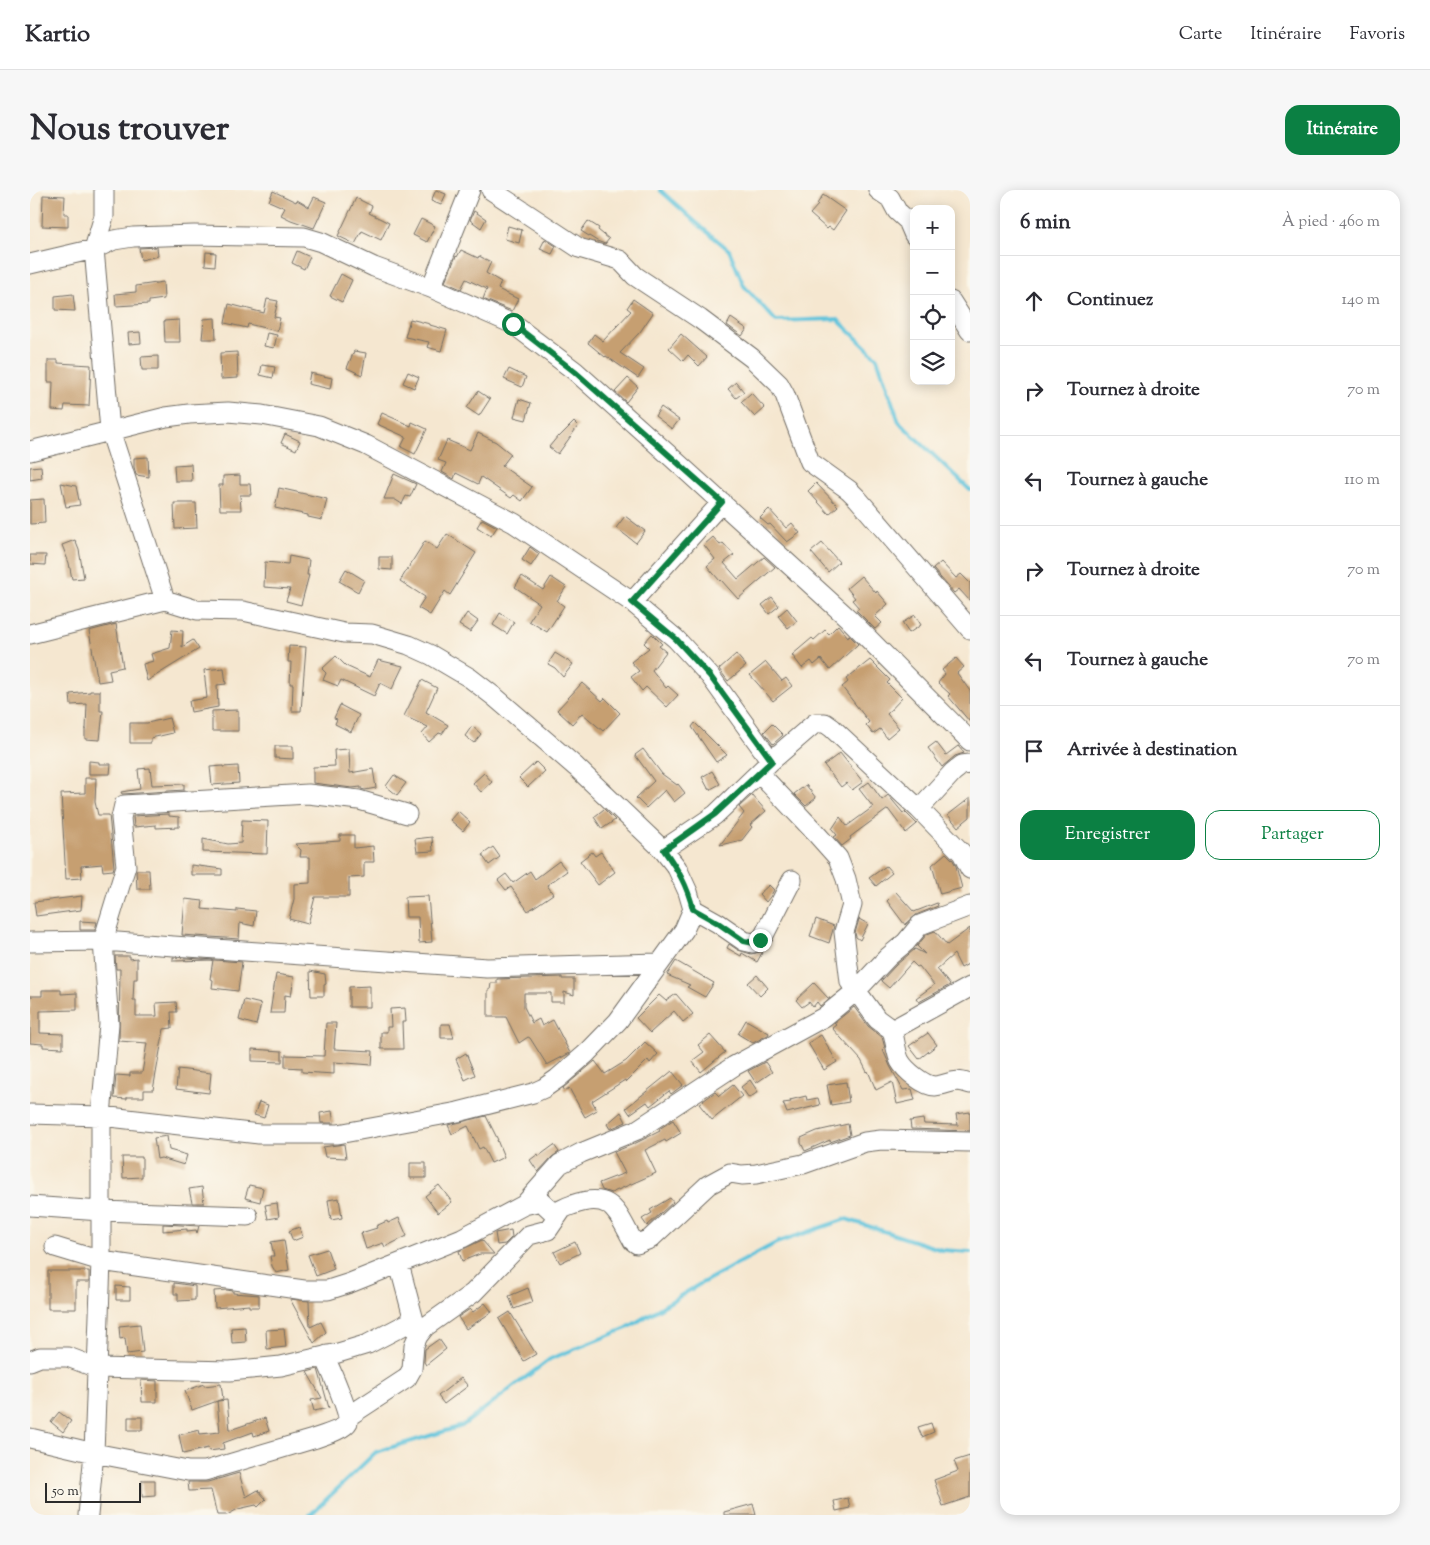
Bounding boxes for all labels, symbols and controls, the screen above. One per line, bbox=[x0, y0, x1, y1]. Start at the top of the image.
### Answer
text: Kartio bbox=[25, 18, 90, 52]
text: Carte bbox=[1179, 22, 1222, 48]
text: Itinéraire bbox=[1250, 22, 1322, 48]
text: Favoris bbox=[1350, 22, 1405, 48]
text: Nous trouver bbox=[30, 105, 229, 156]
button: Itinéraire bbox=[1285, 105, 1400, 155]
map controls bbox=[910, 205, 955, 385]
button: + bbox=[910, 205, 955, 250]
text: 6 min bbox=[1020, 208, 1071, 238]
text: À pied · 460 m bbox=[1282, 211, 1380, 234]
button: − bbox=[910, 250, 955, 295]
icon: ahead bbox=[1020, 287, 1048, 315]
text: Continuez bbox=[1067, 287, 1153, 314]
text: 140 m bbox=[1342, 289, 1380, 312]
button: locate bbox=[910, 295, 955, 340]
route start bbox=[502, 313, 525, 336]
button: layers bbox=[910, 340, 955, 385]
icon: right bbox=[1020, 377, 1048, 405]
text: Tournez à droite bbox=[1067, 377, 1200, 404]
text: 70 m bbox=[1347, 379, 1380, 402]
icon: left bbox=[1020, 467, 1048, 495]
text: Tournez à gauche bbox=[1067, 467, 1208, 494]
text: 110 m bbox=[1344, 469, 1380, 492]
icon: right bbox=[1020, 557, 1048, 585]
text: Tournez à droite bbox=[1067, 557, 1200, 584]
text: 70 m bbox=[1347, 559, 1380, 582]
icon: left bbox=[1020, 647, 1048, 675]
text: Tournez à gauche bbox=[1067, 647, 1208, 674]
text: 70 m bbox=[1347, 649, 1380, 672]
icon: arrive bbox=[1020, 737, 1048, 765]
text: Arrivée à destination bbox=[1067, 737, 1238, 764]
button: Enregistrer bbox=[1020, 810, 1195, 860]
button: Partager bbox=[1205, 810, 1380, 860]
route end bbox=[749, 929, 772, 952]
scale bar bbox=[45, 1480, 141, 1503]
text: 50 m bbox=[52, 1482, 79, 1502]

